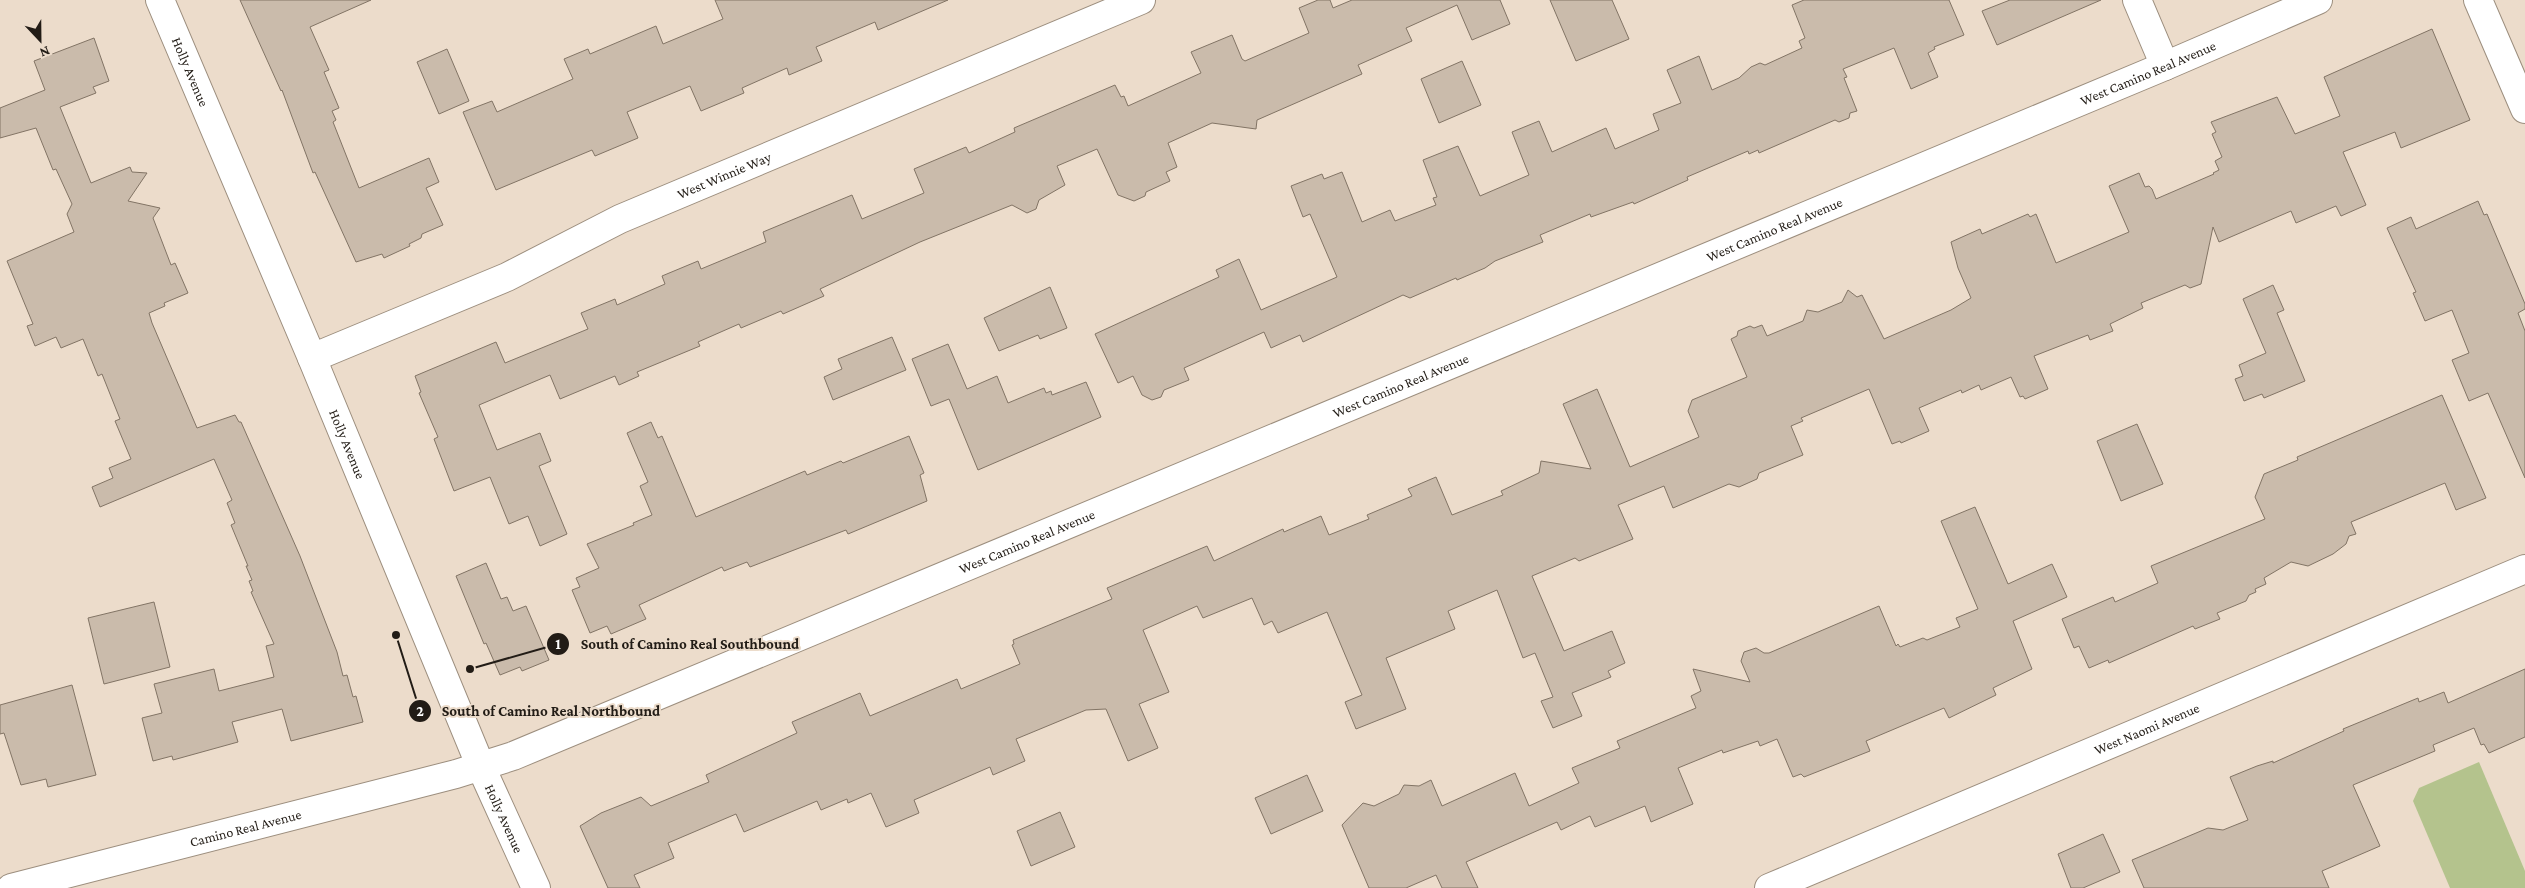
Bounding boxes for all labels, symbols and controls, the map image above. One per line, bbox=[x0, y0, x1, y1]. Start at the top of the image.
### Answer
north arrow bbox=[15, 15, 65, 65]
street label: Holly Avenue bbox=[169, 35, 212, 109]
street label: West Camino Real Avenue bbox=[2078, 37, 2218, 109]
text: N bbox=[37, 43, 52, 61]
street label: West Winnie Way bbox=[675, 148, 774, 202]
street label: West Camino Real Avenue bbox=[1704, 194, 1845, 265]
street label: West Camino Real Avenue bbox=[1330, 350, 1471, 421]
street label: Holly Avenue bbox=[326, 407, 369, 481]
street label: West Camino Real Avenue bbox=[957, 506, 1097, 577]
callout: South of Camino Real Southbound bbox=[545, 629, 809, 659]
text: 1 bbox=[555, 636, 561, 652]
text: South of Camino Real Southbound bbox=[581, 636, 800, 652]
callout: South of Camino Real Northbound bbox=[407, 696, 671, 726]
street label: West Naomi Avenue bbox=[2092, 699, 2202, 758]
text: 2 bbox=[416, 703, 424, 719]
text: South of Camino Real Northbound bbox=[442, 703, 661, 719]
street label: Holly Avenue bbox=[482, 782, 527, 855]
street label: Camino Real Avenue bbox=[188, 806, 303, 850]

